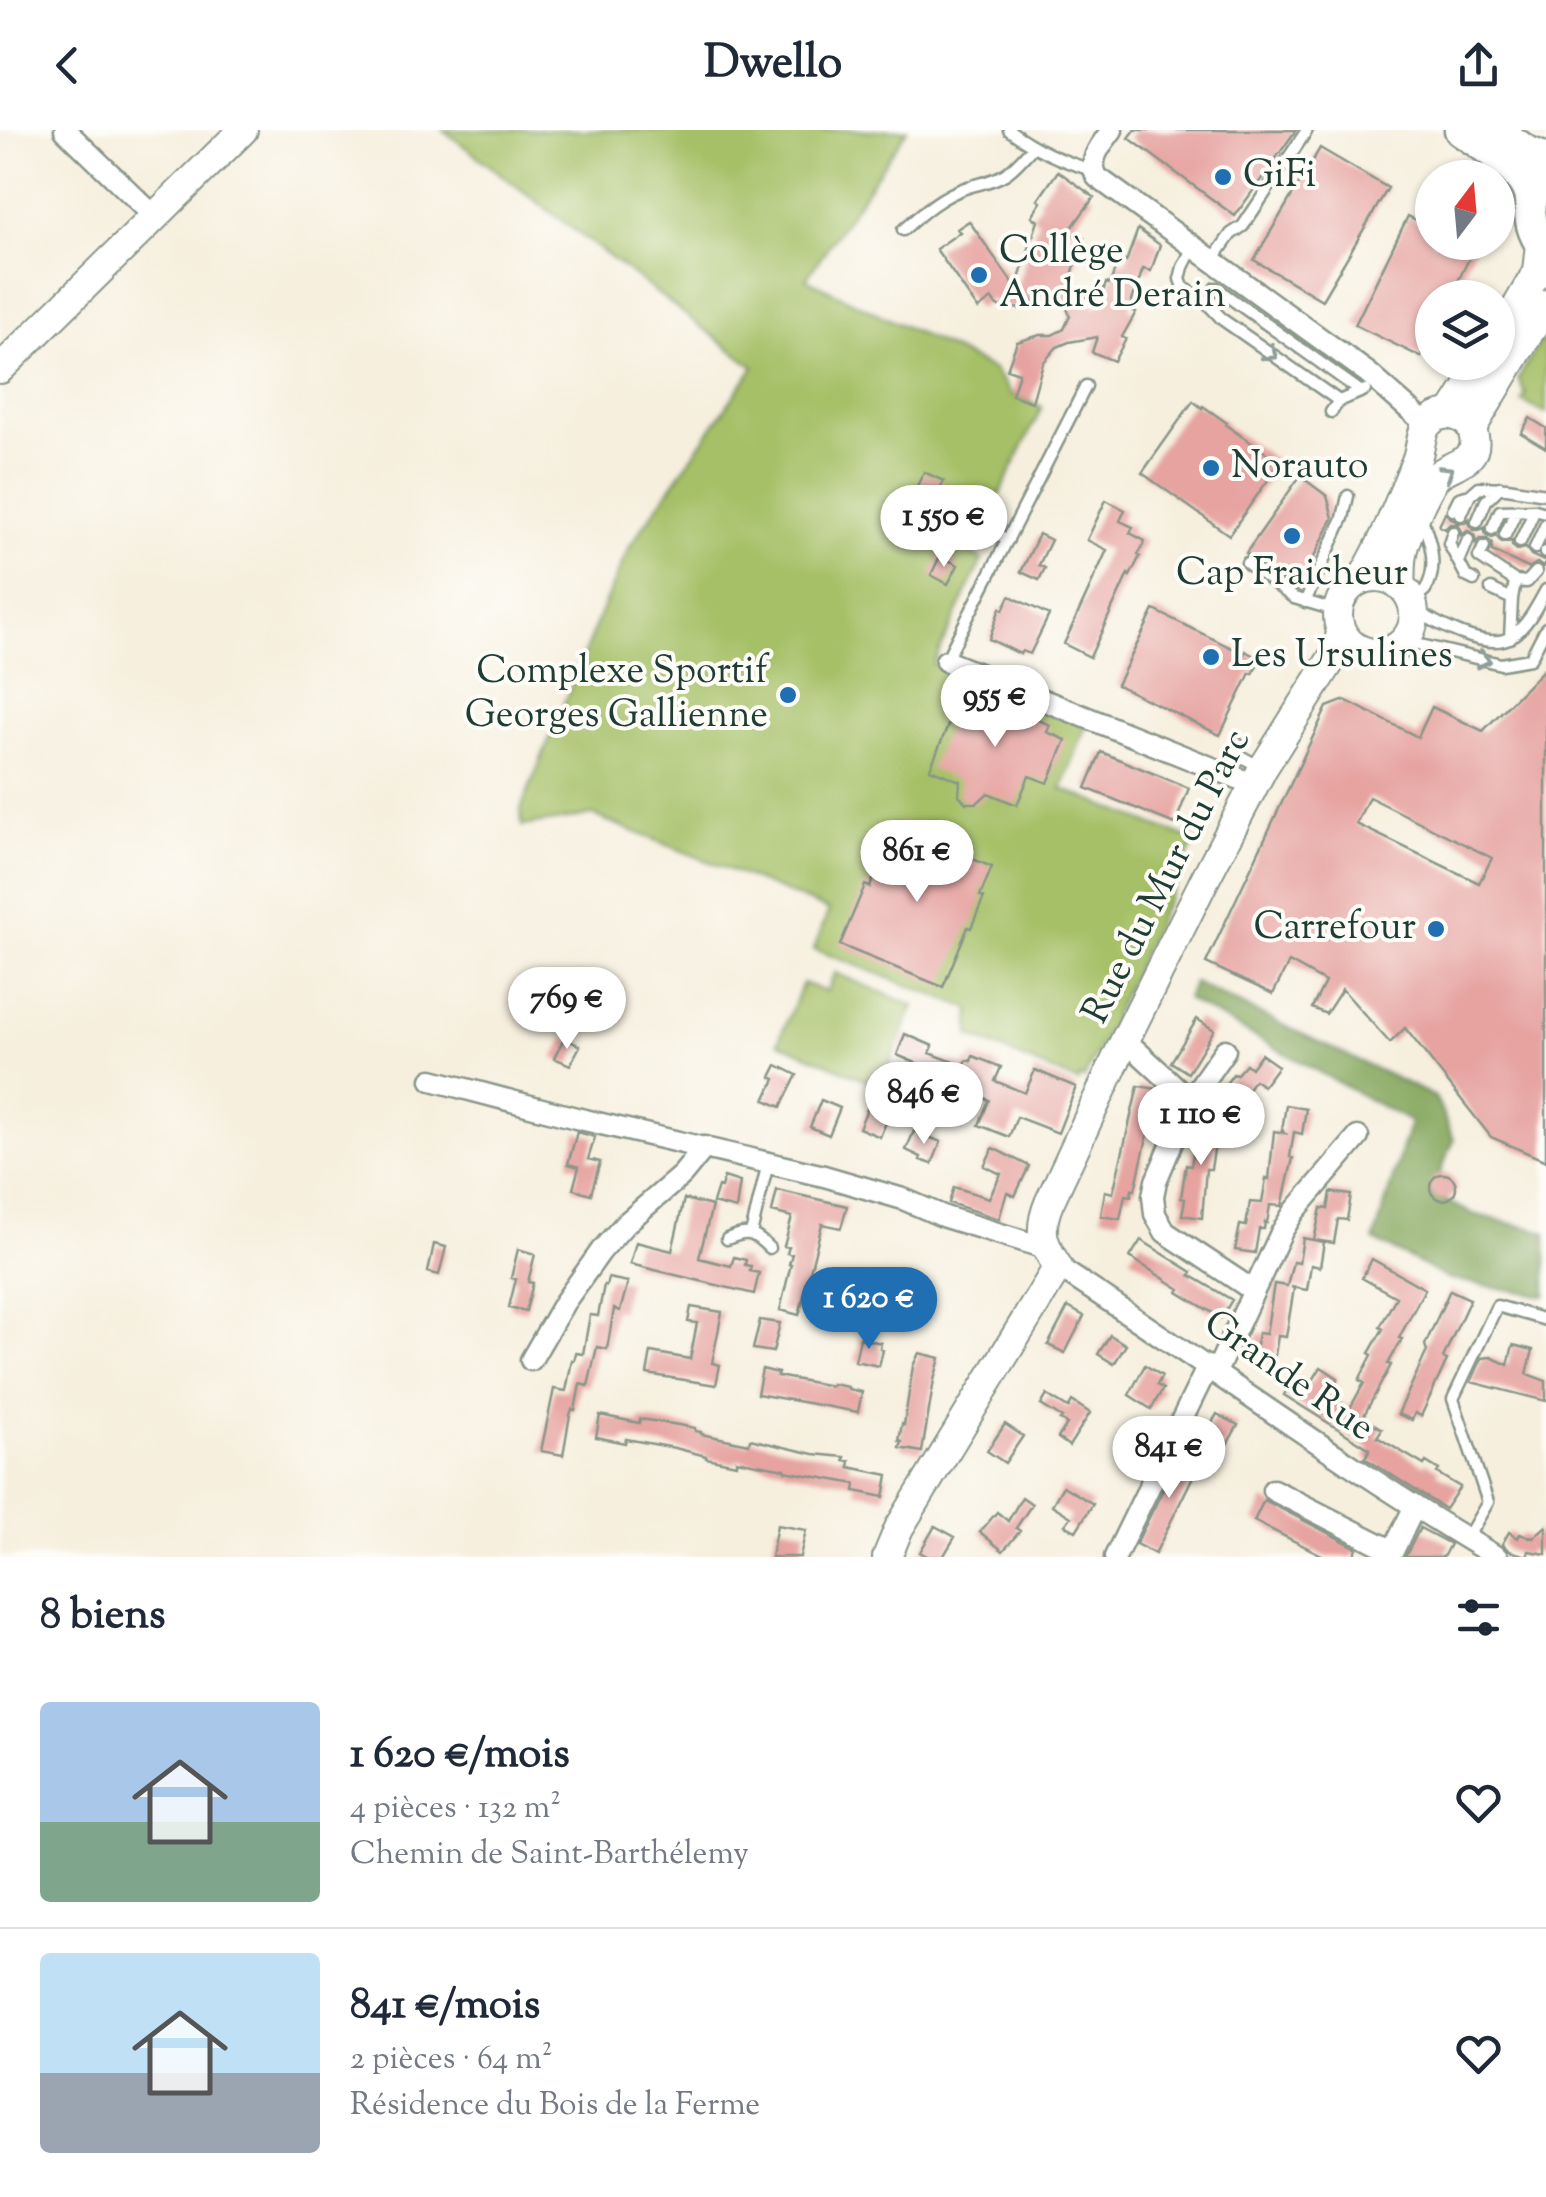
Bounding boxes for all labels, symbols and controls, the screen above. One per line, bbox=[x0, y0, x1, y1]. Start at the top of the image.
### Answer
text: Dwello bbox=[704, 33, 842, 98]
icon: back bbox=[40, 38, 95, 93]
icon: share bbox=[1451, 38, 1506, 93]
place label: GiFi bbox=[1243, 150, 1316, 204]
north arrow bbox=[1415, 160, 1515, 260]
map controls bbox=[1415, 160, 1515, 380]
marker: GiFi bbox=[1212, 166, 1234, 188]
place label: Collège André Derain bbox=[999, 226, 1226, 324]
marker: Collège André Derain bbox=[968, 264, 990, 286]
button: layers bbox=[1415, 280, 1515, 380]
one-way arrow bbox=[1260, 342, 1278, 360]
place label: Norauto bbox=[1231, 441, 1369, 495]
marker: Norauto bbox=[1200, 457, 1222, 479]
one-way arrow bbox=[1436, 465, 1454, 484]
pin: 1 550 € bbox=[852, 485, 1036, 570]
text: 1 550 € bbox=[902, 494, 986, 540]
marker: Cap Fraicheur bbox=[1281, 525, 1303, 547]
place label: Cap Fraicheur bbox=[1176, 548, 1408, 602]
place label: Les Ursulines bbox=[1231, 630, 1453, 684]
place label: Complexe Sportif Georges Gallienne bbox=[465, 646, 770, 744]
marker: Les Ursulines bbox=[1200, 646, 1222, 668]
one-way arrow bbox=[1475, 648, 1492, 669]
pin: 955 € bbox=[925, 665, 1065, 750]
text: 955 € bbox=[963, 674, 1027, 720]
marker: Complexe Sportif Georges Gallienne bbox=[777, 684, 799, 706]
street label: Rue du Mur du Parc bbox=[1070, 720, 1266, 1034]
pin: 861 € bbox=[847, 820, 987, 905]
text: 861 € bbox=[883, 829, 951, 875]
place label: Carrefour bbox=[1253, 902, 1416, 956]
marker: Carrefour bbox=[1425, 918, 1447, 940]
pin: 769 € bbox=[497, 967, 637, 1052]
text: 769 € bbox=[530, 976, 604, 1022]
pin: 846 € bbox=[854, 1062, 994, 1147]
text: 846 € bbox=[887, 1071, 961, 1117]
pin: 1 110 € bbox=[1109, 1083, 1293, 1168]
text: 1 110 € bbox=[1160, 1092, 1242, 1138]
pin: 1 620 € bbox=[777, 1267, 961, 1352]
text: 1 620 € bbox=[823, 1276, 915, 1322]
street label: Grande Rue bbox=[1192, 1298, 1384, 1456]
pin: 841 € bbox=[1099, 1416, 1239, 1501]
text: 841 € bbox=[1134, 1425, 1204, 1471]
text: 8 biens bbox=[40, 1587, 166, 1647]
icon: filters bbox=[1451, 1590, 1506, 1645]
text: 1 620 €/mois bbox=[350, 1726, 570, 1786]
icon: home bbox=[120, 1742, 240, 1862]
icon: heart bbox=[1451, 1775, 1506, 1830]
text: 4 pièces · 132 m² bbox=[350, 1786, 561, 1832]
text: Chemin de Saint-Barthélemy bbox=[350, 1832, 749, 1878]
text: 841 €/mois bbox=[350, 1977, 540, 2037]
icon: home bbox=[120, 1993, 240, 2113]
icon: heart bbox=[1451, 2026, 1506, 2081]
text: 2 pièces · 64 m² bbox=[350, 2037, 553, 2083]
text: Résidence du Bois de la Ferme bbox=[350, 2083, 760, 2129]

